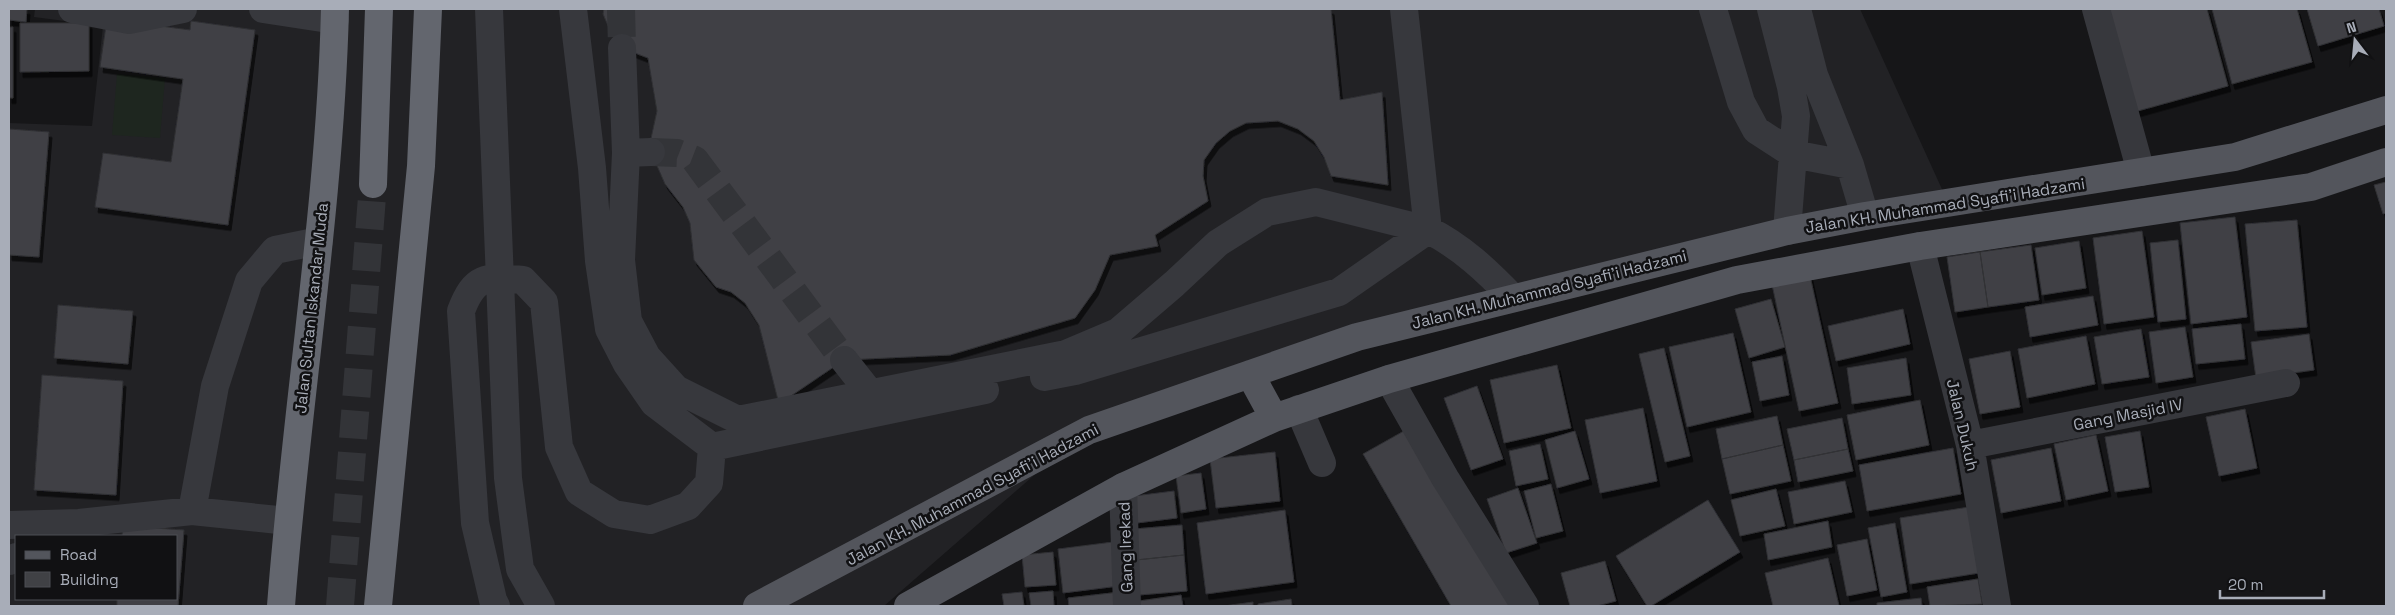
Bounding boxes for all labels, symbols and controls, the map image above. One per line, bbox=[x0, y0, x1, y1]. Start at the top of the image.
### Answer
north arrow bbox=[2330, 15, 2380, 65]
text: N bbox=[2344, 18, 2358, 37]
street label: Jalan KH. Muhammad Syafi'i Hadzami bbox=[1804, 173, 2086, 238]
street label: Jalan Sultan Iskandar Muda bbox=[290, 202, 333, 414]
street label: Jalan KH. Muhammad Syafi'i Hadzami bbox=[1409, 245, 1689, 334]
street label: Jalan Dukuh bbox=[1942, 377, 1983, 473]
street label: Gang Masjid IV bbox=[2071, 394, 2185, 435]
street label: Jalan KH. Muhammad Syafi'i Hadzami bbox=[843, 419, 1102, 570]
street label: Gang Irekad bbox=[1113, 501, 1138, 593]
legend bbox=[15, 535, 178, 600]
text: Road bbox=[60, 545, 97, 564]
scale bar bbox=[2220, 568, 2324, 600]
text: Building bbox=[60, 570, 119, 589]
text: 20 m bbox=[2228, 575, 2263, 594]

